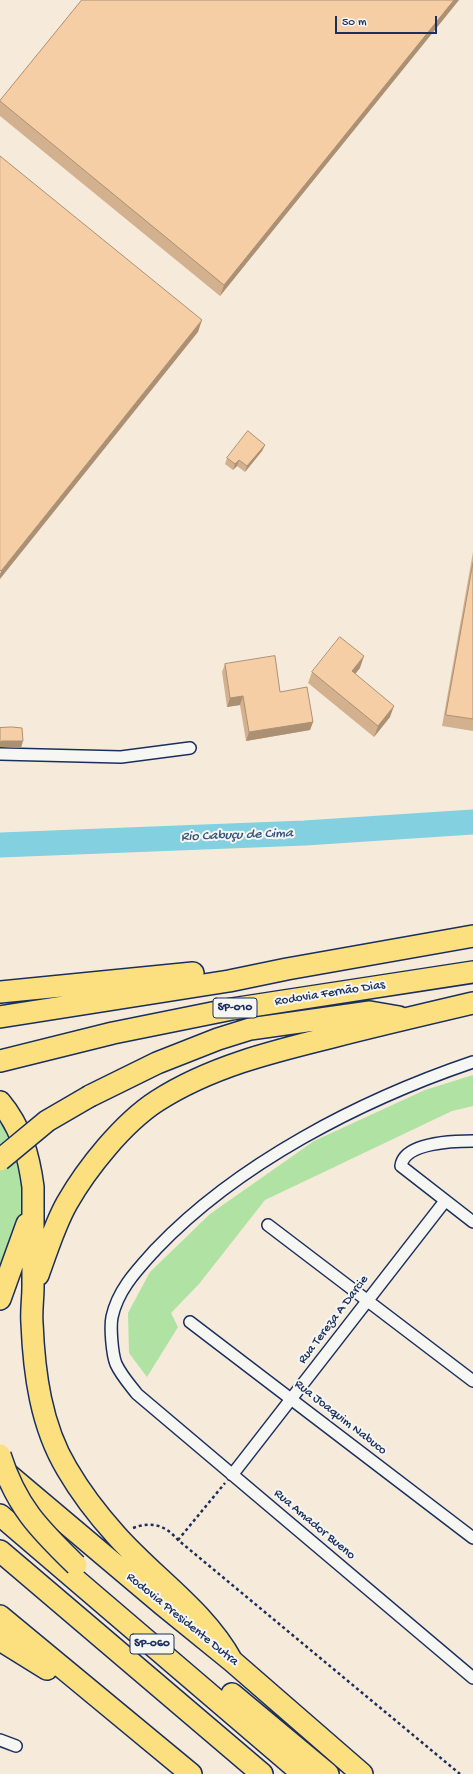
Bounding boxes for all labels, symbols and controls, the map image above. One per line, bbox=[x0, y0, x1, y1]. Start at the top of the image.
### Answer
scale bar bbox=[337, 8, 439, 34]
text: 50 m bbox=[342, 16, 367, 30]
water label: Rio Cabuçu de Cima bbox=[181, 826, 293, 846]
street label: Rodovia Fernão Dias bbox=[274, 978, 386, 1010]
road number: SP-010 bbox=[213, 998, 257, 1018]
street label: Rua Tereza A Darcie bbox=[296, 1272, 372, 1368]
street label: Rua Joaquim Nabuco bbox=[291, 1377, 389, 1459]
street label: Rua Amador Bueno bbox=[270, 1486, 358, 1564]
street label: Rodovia Presidente Dutra bbox=[123, 1570, 241, 1670]
road number: SP-060 bbox=[130, 1634, 174, 1654]

